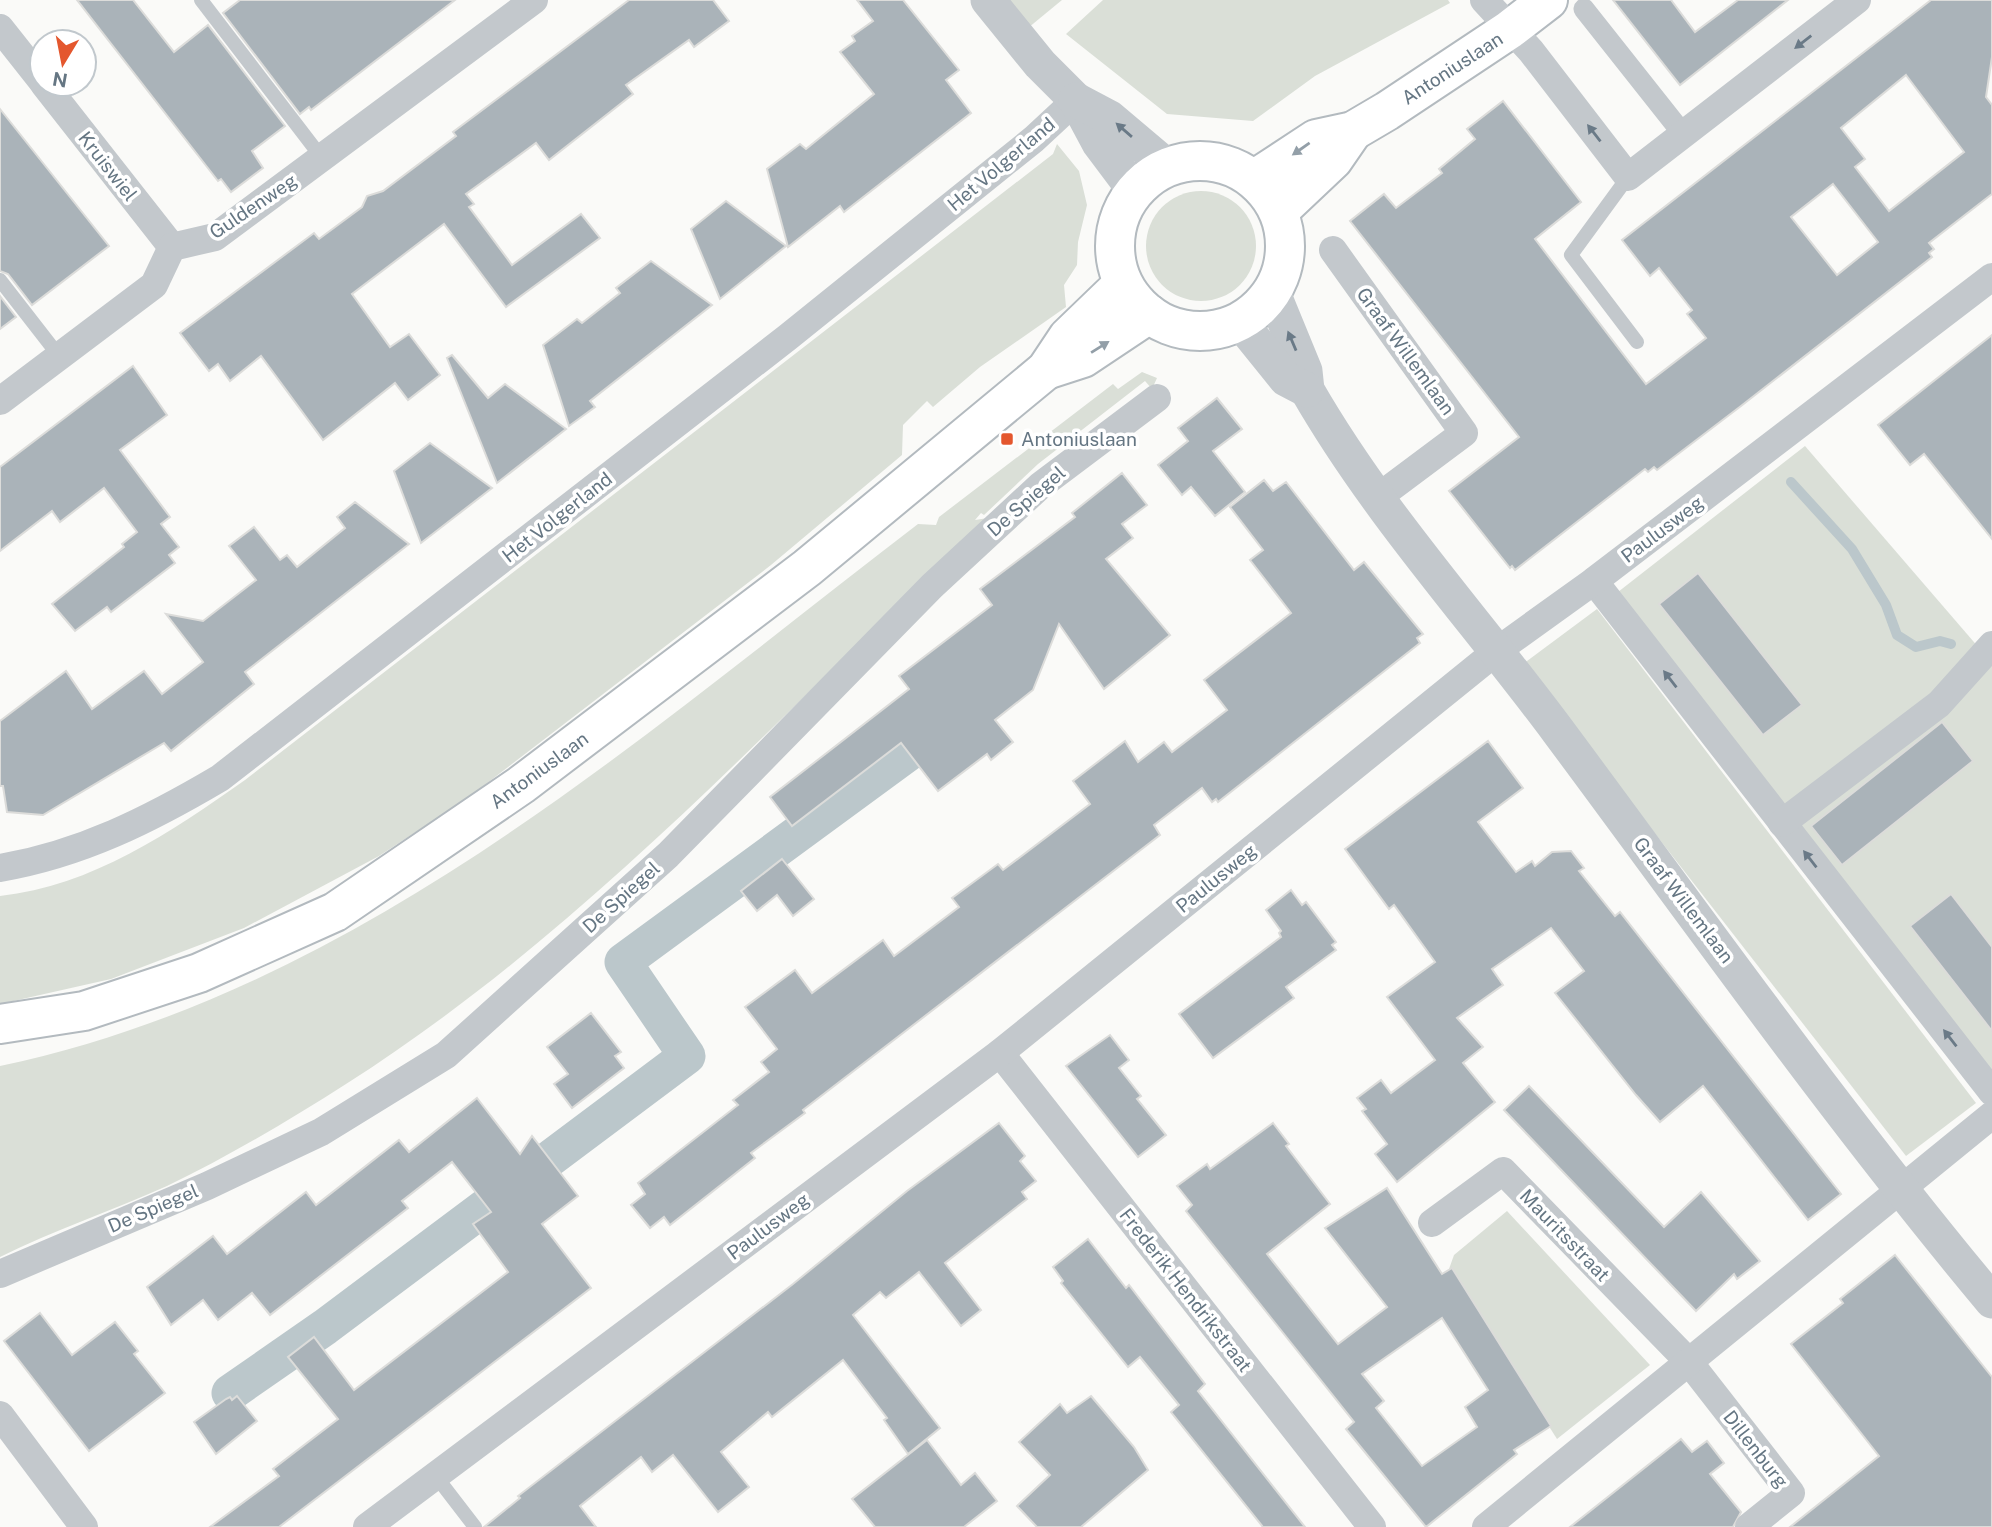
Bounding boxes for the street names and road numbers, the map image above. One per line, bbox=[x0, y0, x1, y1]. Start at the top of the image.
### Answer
street label: Antoniuslaan bbox=[1397, 27, 1507, 109]
street label: Het Volgerland bbox=[943, 113, 1059, 215]
street label: Kruiswiel bbox=[74, 127, 142, 205]
street label: Guldenweg bbox=[205, 169, 301, 243]
street label: Graaf Willemlaan bbox=[1352, 283, 1460, 419]
street label: De Spiegel bbox=[983, 461, 1069, 541]
street label: Het Volgerland bbox=[498, 467, 616, 567]
street label: Paulusweg bbox=[1617, 491, 1707, 567]
street label: Antoniuslaan bbox=[486, 727, 592, 813]
street label: Graaf Willemlaan bbox=[1630, 833, 1738, 967]
street label: Paulusweg bbox=[1171, 839, 1261, 917]
street label: De Spiegel bbox=[578, 857, 664, 937]
street label: De Spiegel bbox=[105, 1179, 201, 1237]
street label: Mauritsstraat bbox=[1516, 1184, 1614, 1286]
street label: Paulusweg bbox=[723, 1188, 813, 1264]
street label: Frederik Hendrikstraat bbox=[1115, 1204, 1257, 1376]
street label: Dillenburg bbox=[1719, 1406, 1793, 1492]

